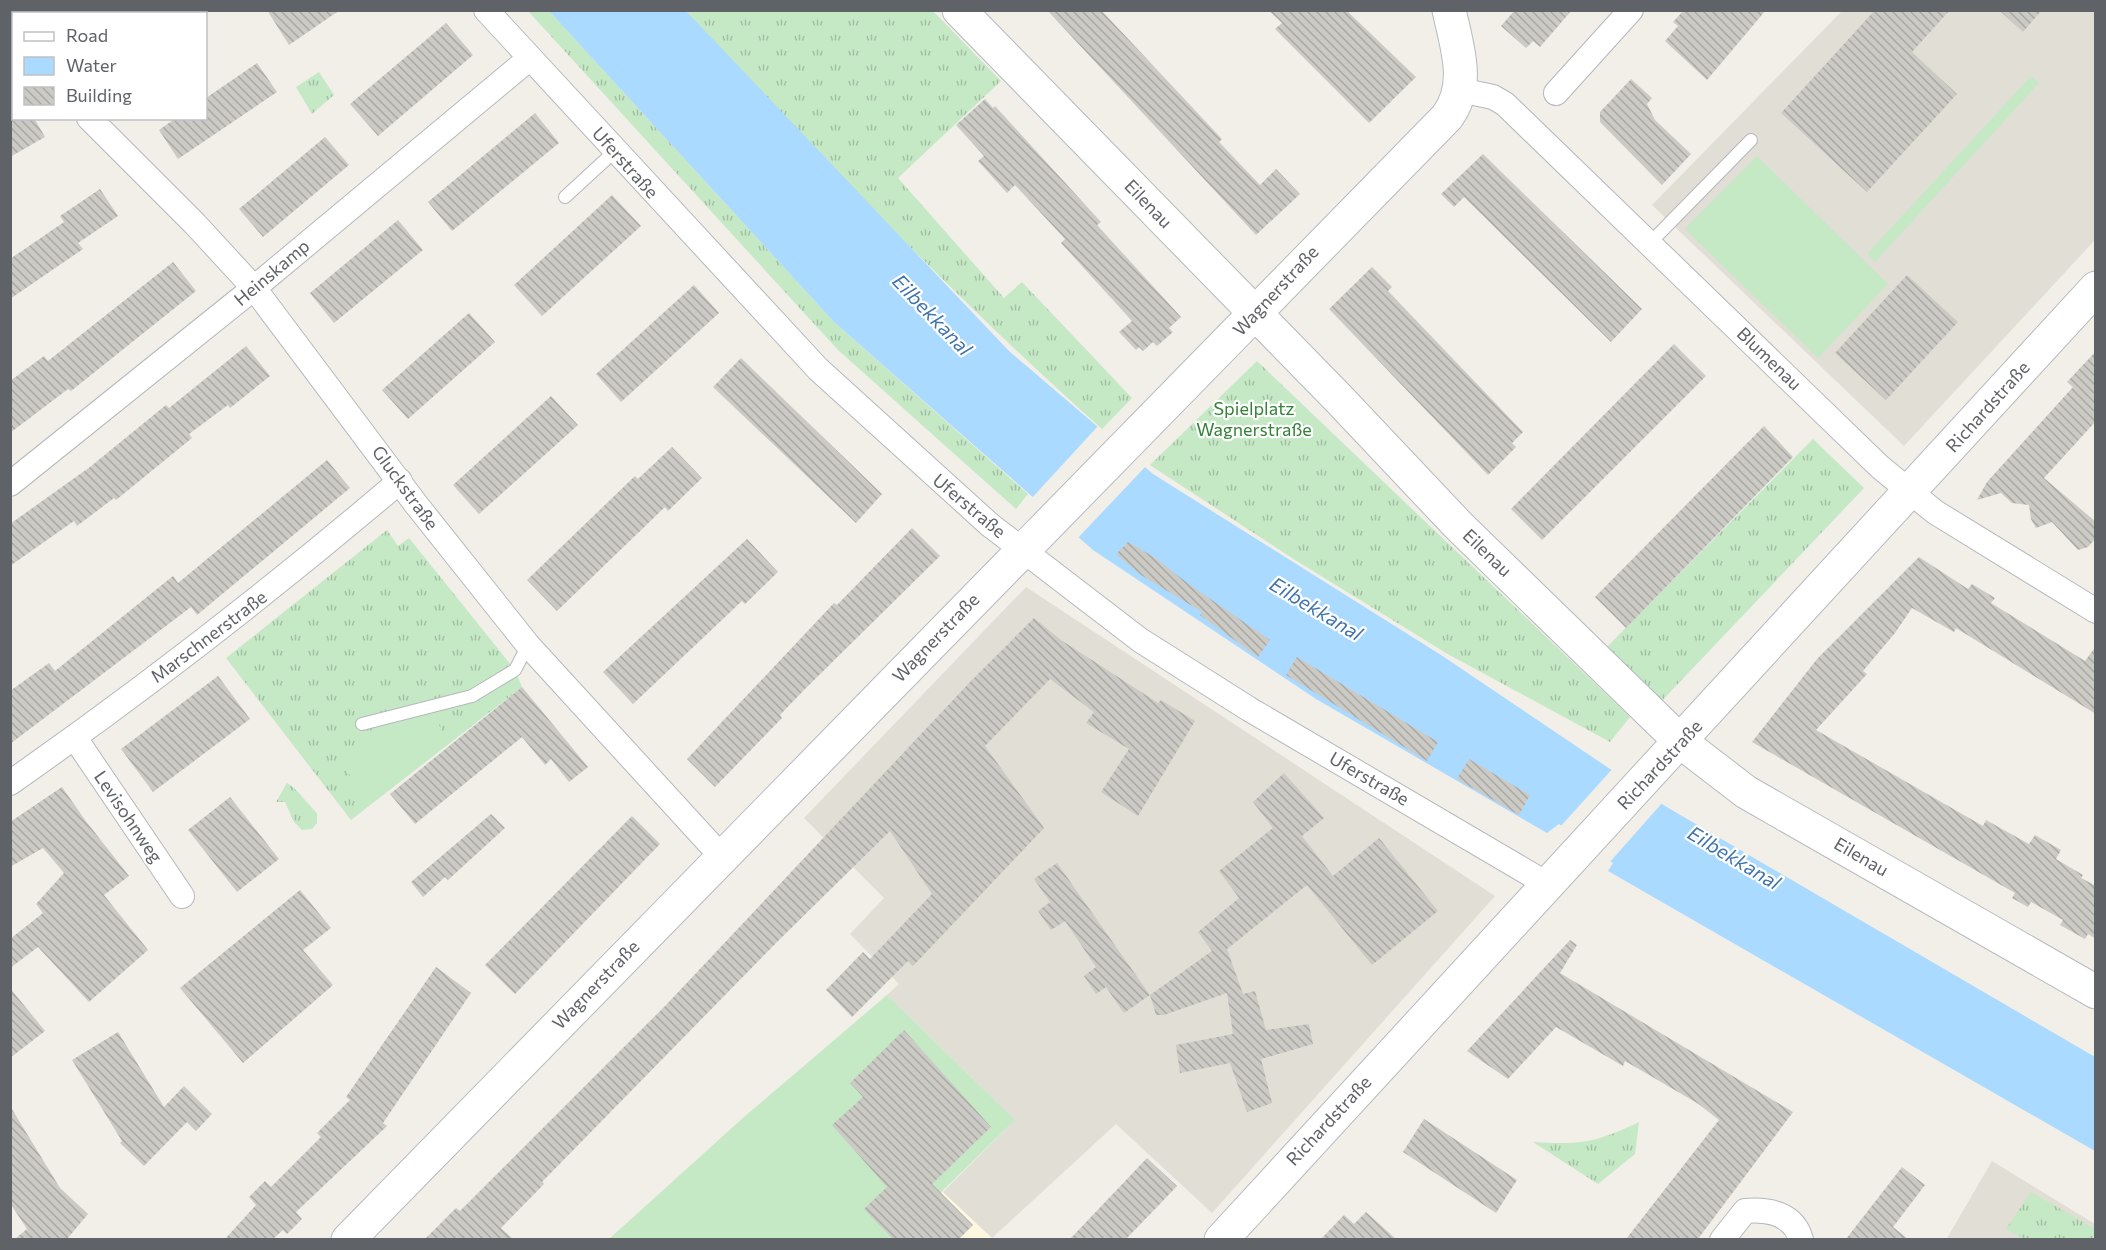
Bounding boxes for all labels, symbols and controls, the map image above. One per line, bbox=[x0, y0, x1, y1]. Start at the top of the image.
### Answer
legend bbox=[12, 12, 207, 120]
text: Road bbox=[66, 24, 108, 46]
text: Water bbox=[66, 54, 117, 76]
text: Building bbox=[66, 84, 132, 106]
street label: Uferstraße bbox=[588, 122, 664, 203]
street label: Eilenau bbox=[1120, 174, 1177, 232]
street label: Heinskamp bbox=[229, 234, 314, 310]
street label: Wagnerstraße bbox=[1228, 241, 1323, 340]
water label: Eilbekkanal bbox=[888, 269, 978, 361]
street label: Blumenau bbox=[1733, 322, 1807, 394]
street label: Richardstraße bbox=[1941, 356, 2034, 456]
park label: Spielplatz Wagnerstraße bbox=[1196, 397, 1312, 440]
street label: Gluckstraße bbox=[368, 441, 444, 534]
street label: Uferstraße bbox=[929, 468, 1011, 542]
street label: Eilenau bbox=[1459, 524, 1517, 581]
water label: Eilbekkanal bbox=[1266, 571, 1368, 646]
street label: Marschnerstraße bbox=[146, 585, 271, 687]
street label: Wagnerstraße bbox=[887, 588, 983, 687]
street label: Richardstraße bbox=[1612, 715, 1707, 814]
street label: Uferstraße bbox=[1326, 746, 1413, 810]
street label: Levisohnweg bbox=[90, 766, 168, 867]
water label: Eilbekkanal bbox=[1684, 820, 1786, 895]
street label: Eilenau bbox=[1830, 832, 1893, 880]
street label: Wagnerstraße bbox=[547, 935, 643, 1034]
street label: Richardstraße bbox=[1281, 1071, 1376, 1170]

